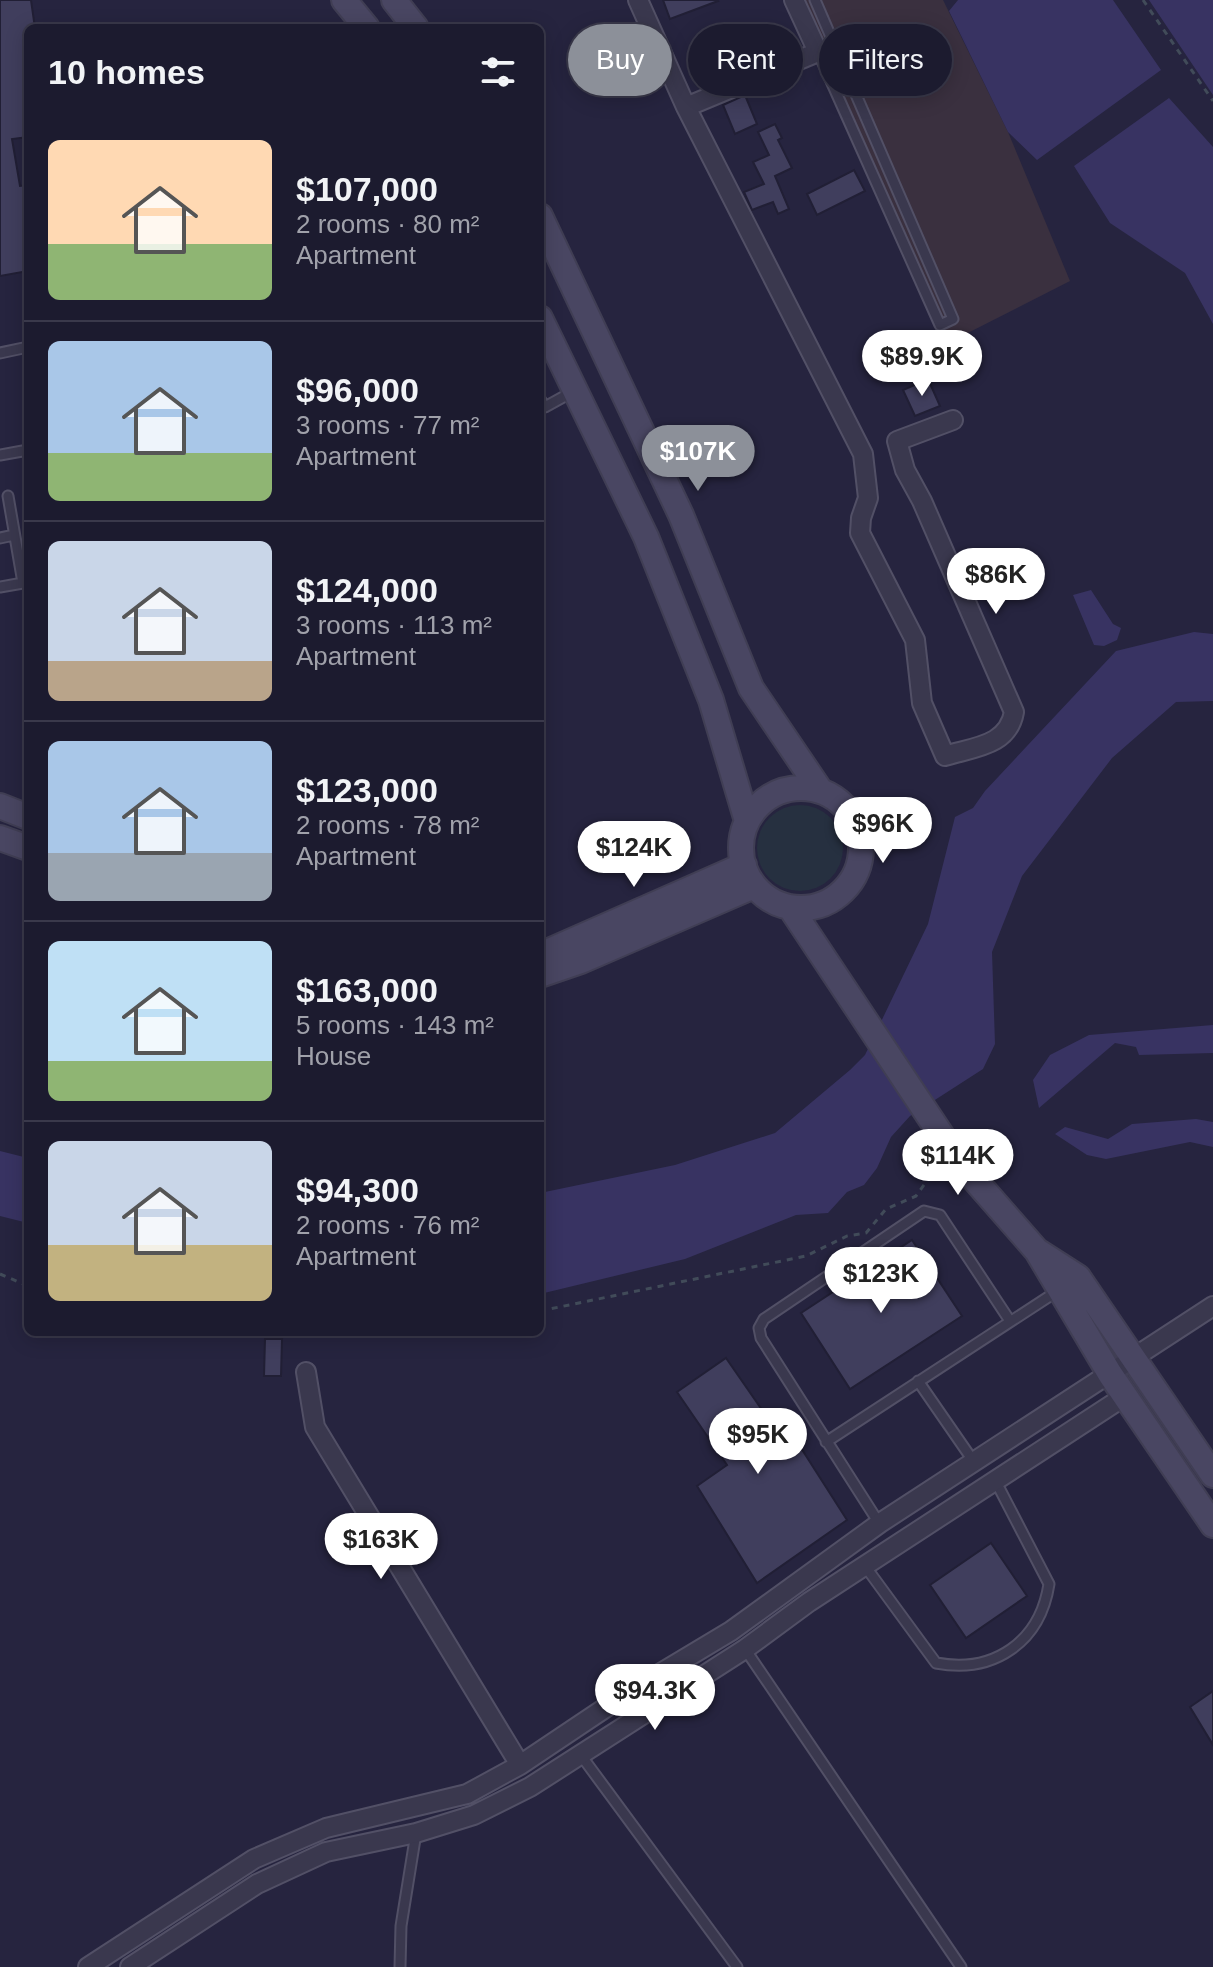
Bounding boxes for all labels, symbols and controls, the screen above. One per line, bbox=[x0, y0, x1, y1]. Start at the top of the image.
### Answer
chip: Buy bbox=[568, 24, 672, 96]
chip: Rent bbox=[688, 24, 803, 96]
chip: Filters bbox=[819, 24, 952, 96]
icon: filters bbox=[476, 50, 520, 94]
text: 10 homes bbox=[48, 53, 205, 91]
text: $107,000 bbox=[296, 170, 438, 208]
icon: home bbox=[112, 172, 208, 268]
text: 2 rooms · 80 m² bbox=[296, 209, 480, 239]
text: Apartment bbox=[296, 240, 416, 270]
pin: $89.9K bbox=[857, 330, 987, 398]
text: $89.9K bbox=[880, 341, 964, 371]
text: $96,000 bbox=[296, 371, 419, 409]
icon: home bbox=[112, 373, 208, 469]
text: 3 rooms · 77 m² bbox=[296, 410, 480, 440]
pin: $107K bbox=[642, 425, 754, 493]
text: $107K bbox=[660, 436, 736, 466]
text: Apartment bbox=[296, 441, 416, 471]
pin: $86K bbox=[949, 548, 1043, 616]
text: $86K bbox=[965, 559, 1027, 589]
text: $124,000 bbox=[296, 571, 438, 609]
icon: home bbox=[112, 573, 208, 669]
text: 3 rooms · 113 m² bbox=[296, 610, 492, 640]
text: Apartment bbox=[296, 641, 416, 671]
text: $123,000 bbox=[296, 771, 438, 809]
icon: home bbox=[112, 773, 208, 869]
pin: $96K bbox=[836, 797, 930, 865]
text: $96K bbox=[852, 808, 914, 838]
text: 2 rooms · 78 m² bbox=[296, 810, 480, 840]
pin: $124K bbox=[578, 821, 690, 889]
text: $124K bbox=[596, 832, 672, 862]
text: Apartment bbox=[296, 841, 416, 871]
text: $163,000 bbox=[296, 971, 438, 1009]
icon: home bbox=[112, 973, 208, 1069]
text: 5 rooms · 143 m² bbox=[296, 1010, 494, 1040]
text: House bbox=[296, 1041, 371, 1071]
pin: $114K bbox=[902, 1129, 1014, 1197]
text: $114K bbox=[920, 1140, 996, 1170]
text: $94,300 bbox=[296, 1171, 419, 1209]
icon: home bbox=[112, 1173, 208, 1269]
text: 2 rooms · 76 m² bbox=[296, 1210, 480, 1240]
text: Apartment bbox=[296, 1241, 416, 1271]
pin: $123K bbox=[825, 1247, 937, 1315]
text: $123K bbox=[843, 1258, 919, 1288]
pin: $95K bbox=[711, 1408, 805, 1476]
text: $95K bbox=[727, 1419, 789, 1449]
pin: $163K bbox=[325, 1513, 437, 1581]
text: $163K bbox=[343, 1524, 419, 1554]
pin: $94.3K bbox=[590, 1664, 720, 1732]
text: $94.3K bbox=[613, 1675, 697, 1705]

